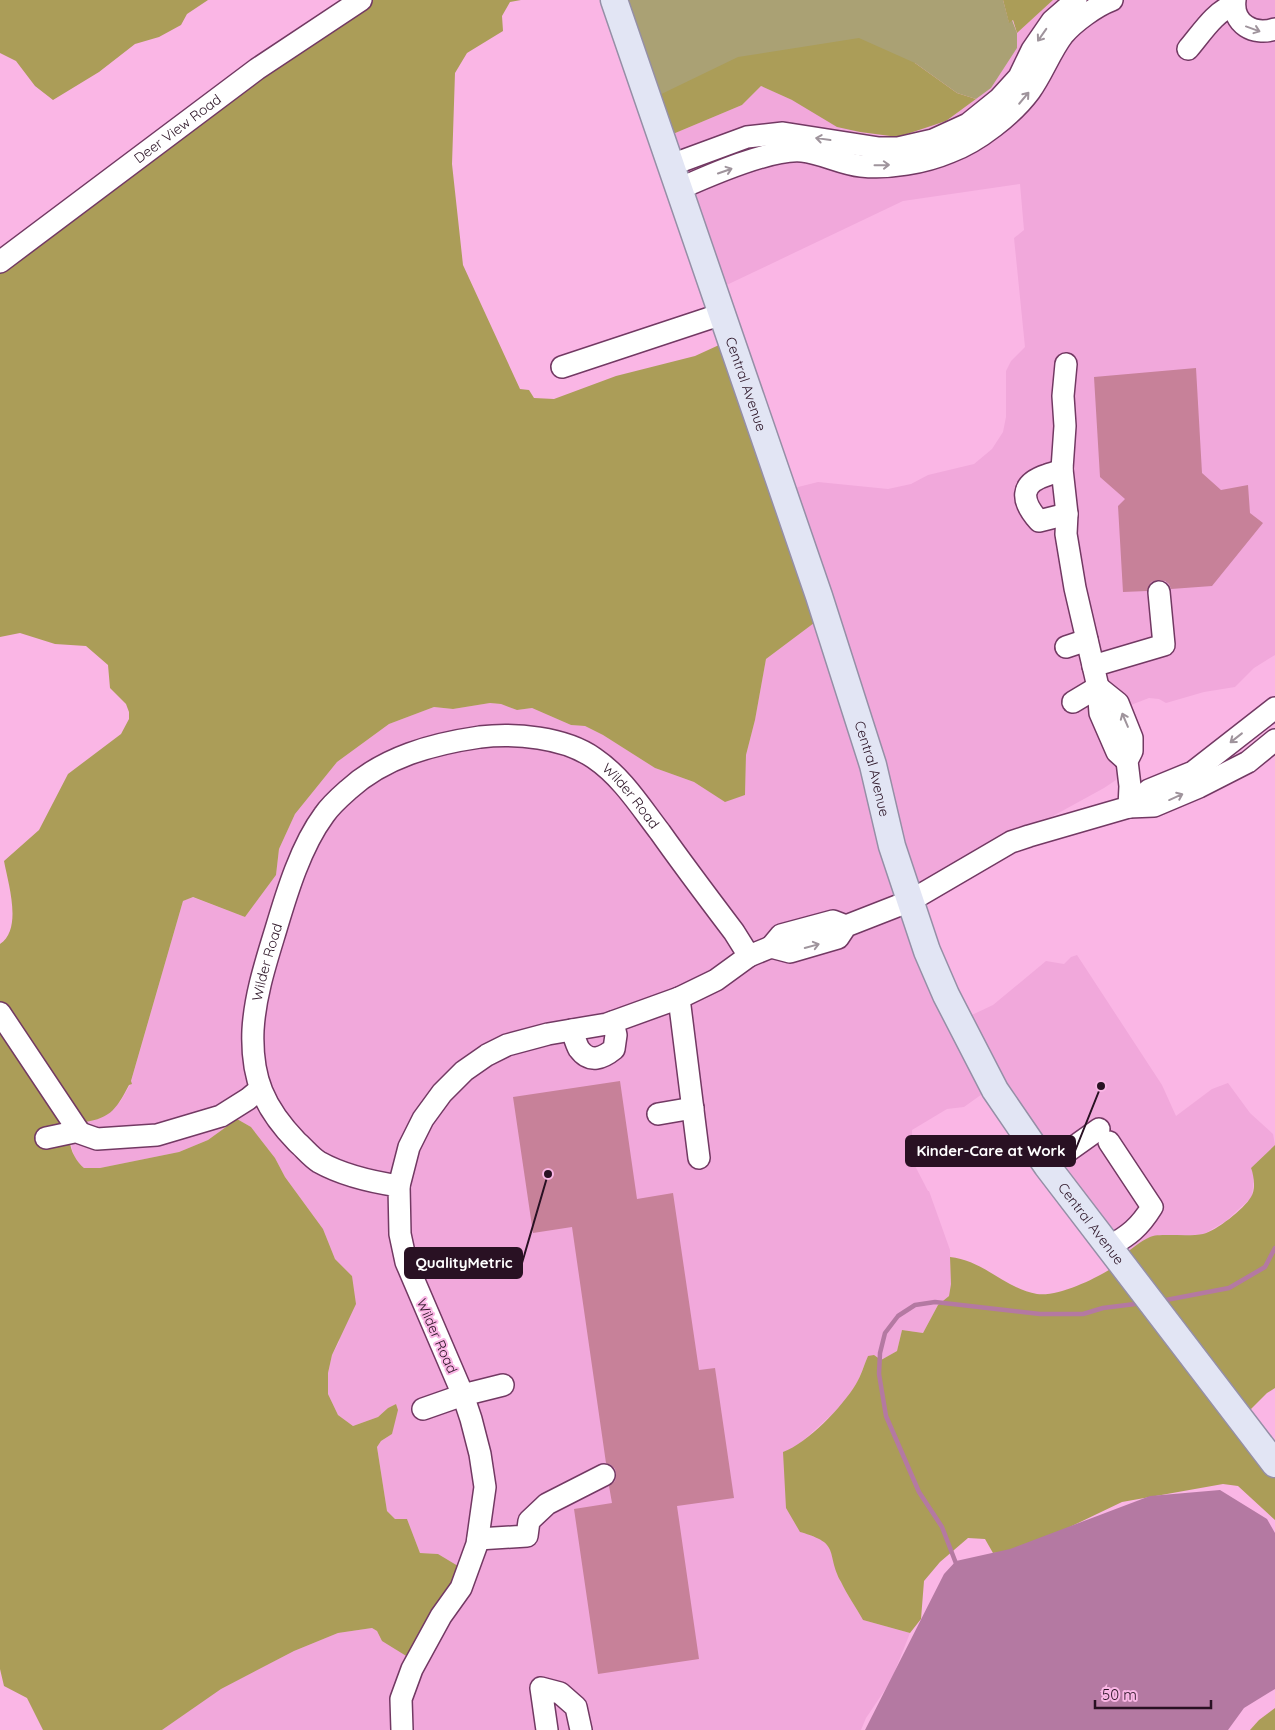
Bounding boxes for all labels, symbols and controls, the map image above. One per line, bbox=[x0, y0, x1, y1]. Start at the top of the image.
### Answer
one-way arrow bbox=[1245, 25, 1260, 34]
one-way arrow bbox=[1037, 28, 1047, 42]
street label: Deer View Road bbox=[130, 90, 225, 167]
one-way arrow bbox=[1019, 91, 1030, 104]
one-way arrow bbox=[815, 133, 831, 143]
one-way arrow bbox=[874, 161, 890, 170]
one-way arrow bbox=[716, 166, 732, 175]
street label: Central Avenue bbox=[722, 334, 771, 434]
one-way arrow bbox=[1119, 713, 1129, 728]
street label: Central Avenue bbox=[850, 718, 894, 818]
one-way arrow bbox=[1230, 732, 1243, 743]
street label: Wilder Road bbox=[598, 759, 663, 832]
one-way arrow bbox=[1168, 792, 1183, 802]
street label: Wilder Road bbox=[248, 921, 286, 1003]
one-way arrow bbox=[803, 940, 819, 950]
callout: Kinder-Care at Work bbox=[906, 1136, 1075, 1166]
text: Kinder-Care at Work bbox=[916, 1141, 1066, 1160]
street label: Central Avenue bbox=[1054, 1179, 1128, 1268]
callout: QualityMetric bbox=[405, 1248, 522, 1278]
text: QualityMetric bbox=[415, 1253, 513, 1272]
street label: Wilder Road bbox=[413, 1296, 461, 1376]
scale bar bbox=[1095, 1678, 1211, 1710]
text: 50 m bbox=[1102, 1685, 1137, 1704]

